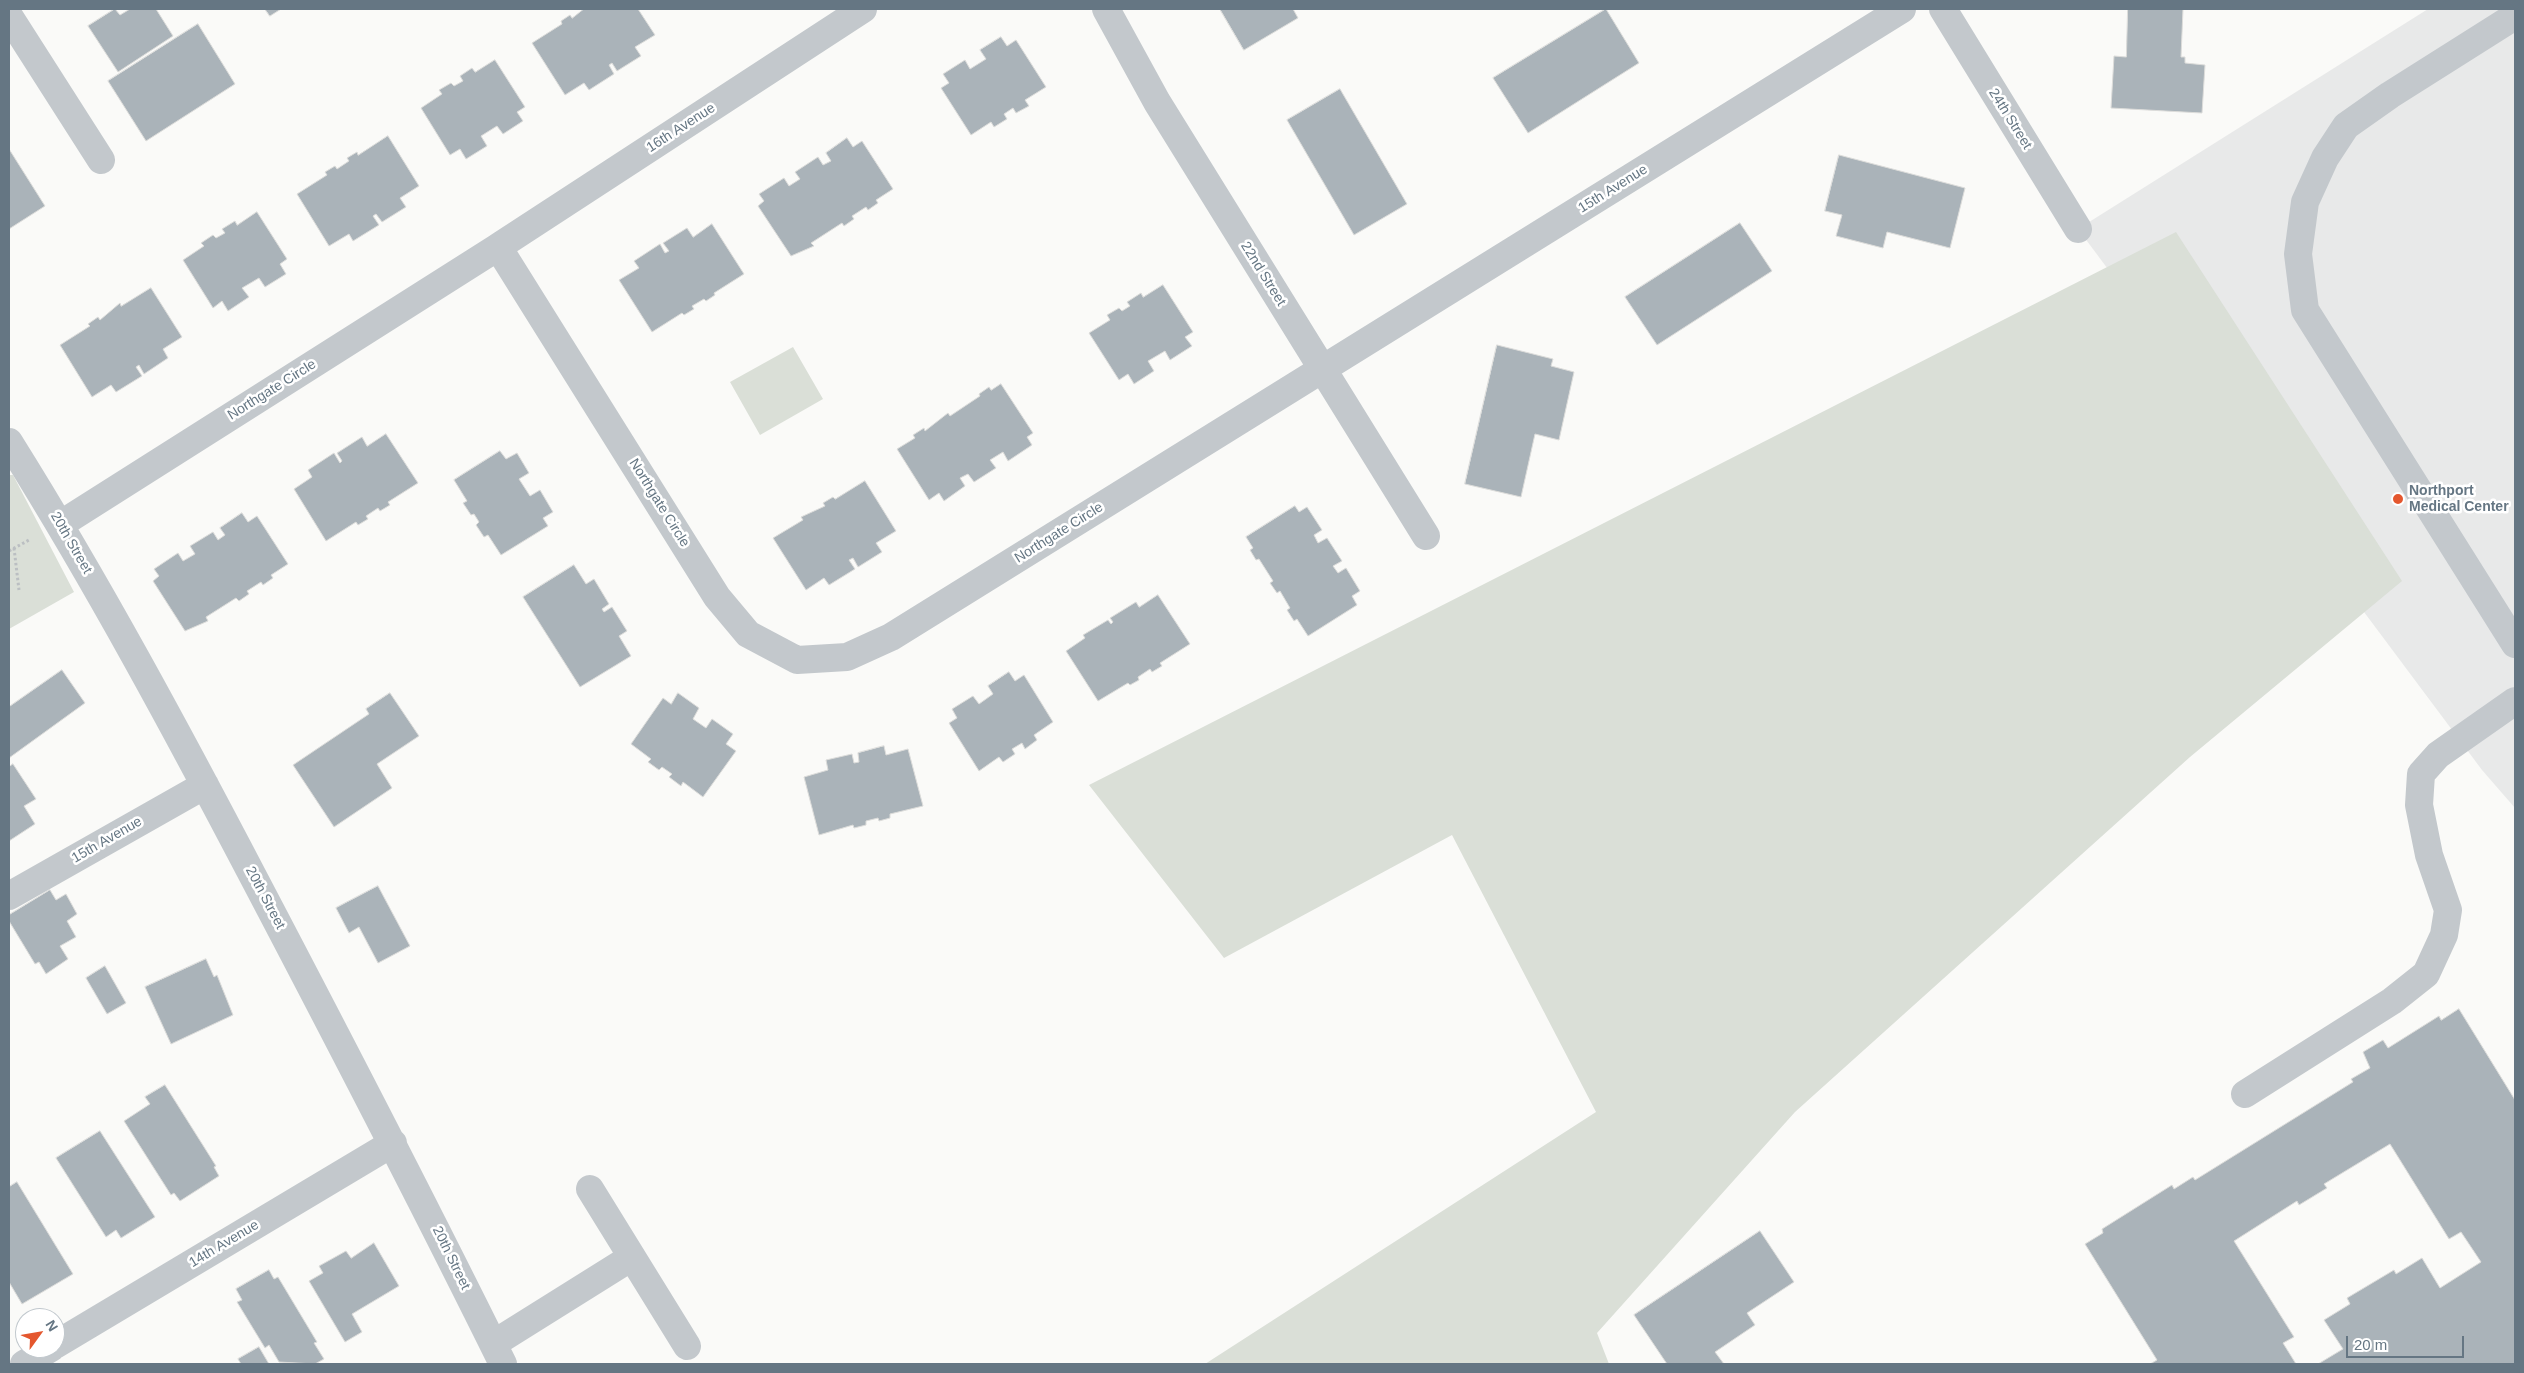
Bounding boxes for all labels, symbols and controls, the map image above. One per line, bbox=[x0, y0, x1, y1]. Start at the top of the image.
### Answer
street label: 24th Street bbox=[1985, 86, 2035, 152]
street label: 16th Avenue bbox=[644, 100, 718, 156]
street label: 15th Avenue bbox=[1575, 161, 1651, 217]
street label: 22nd Street bbox=[1237, 239, 1289, 309]
street label: Northgate Circle bbox=[225, 356, 319, 424]
street label: Northgate Circle bbox=[625, 456, 693, 550]
place label: Northport Medical Center bbox=[2409, 483, 2509, 516]
marker: Northport Medical Center bbox=[2391, 492, 2405, 506]
street label: Northgate Circle bbox=[1012, 499, 1106, 567]
street label: 20th Street bbox=[47, 509, 95, 577]
street label: 15th Avenue bbox=[69, 813, 145, 867]
street label: 20th Street bbox=[242, 864, 288, 932]
street label: 14th Avenue bbox=[186, 1217, 262, 1271]
street label: 20th Street bbox=[428, 1224, 474, 1292]
north arrow bbox=[15, 1308, 65, 1358]
text: N bbox=[42, 1317, 61, 1334]
scale bar bbox=[2349, 1326, 2466, 1358]
text: 20 m bbox=[2354, 1336, 2387, 1353]

